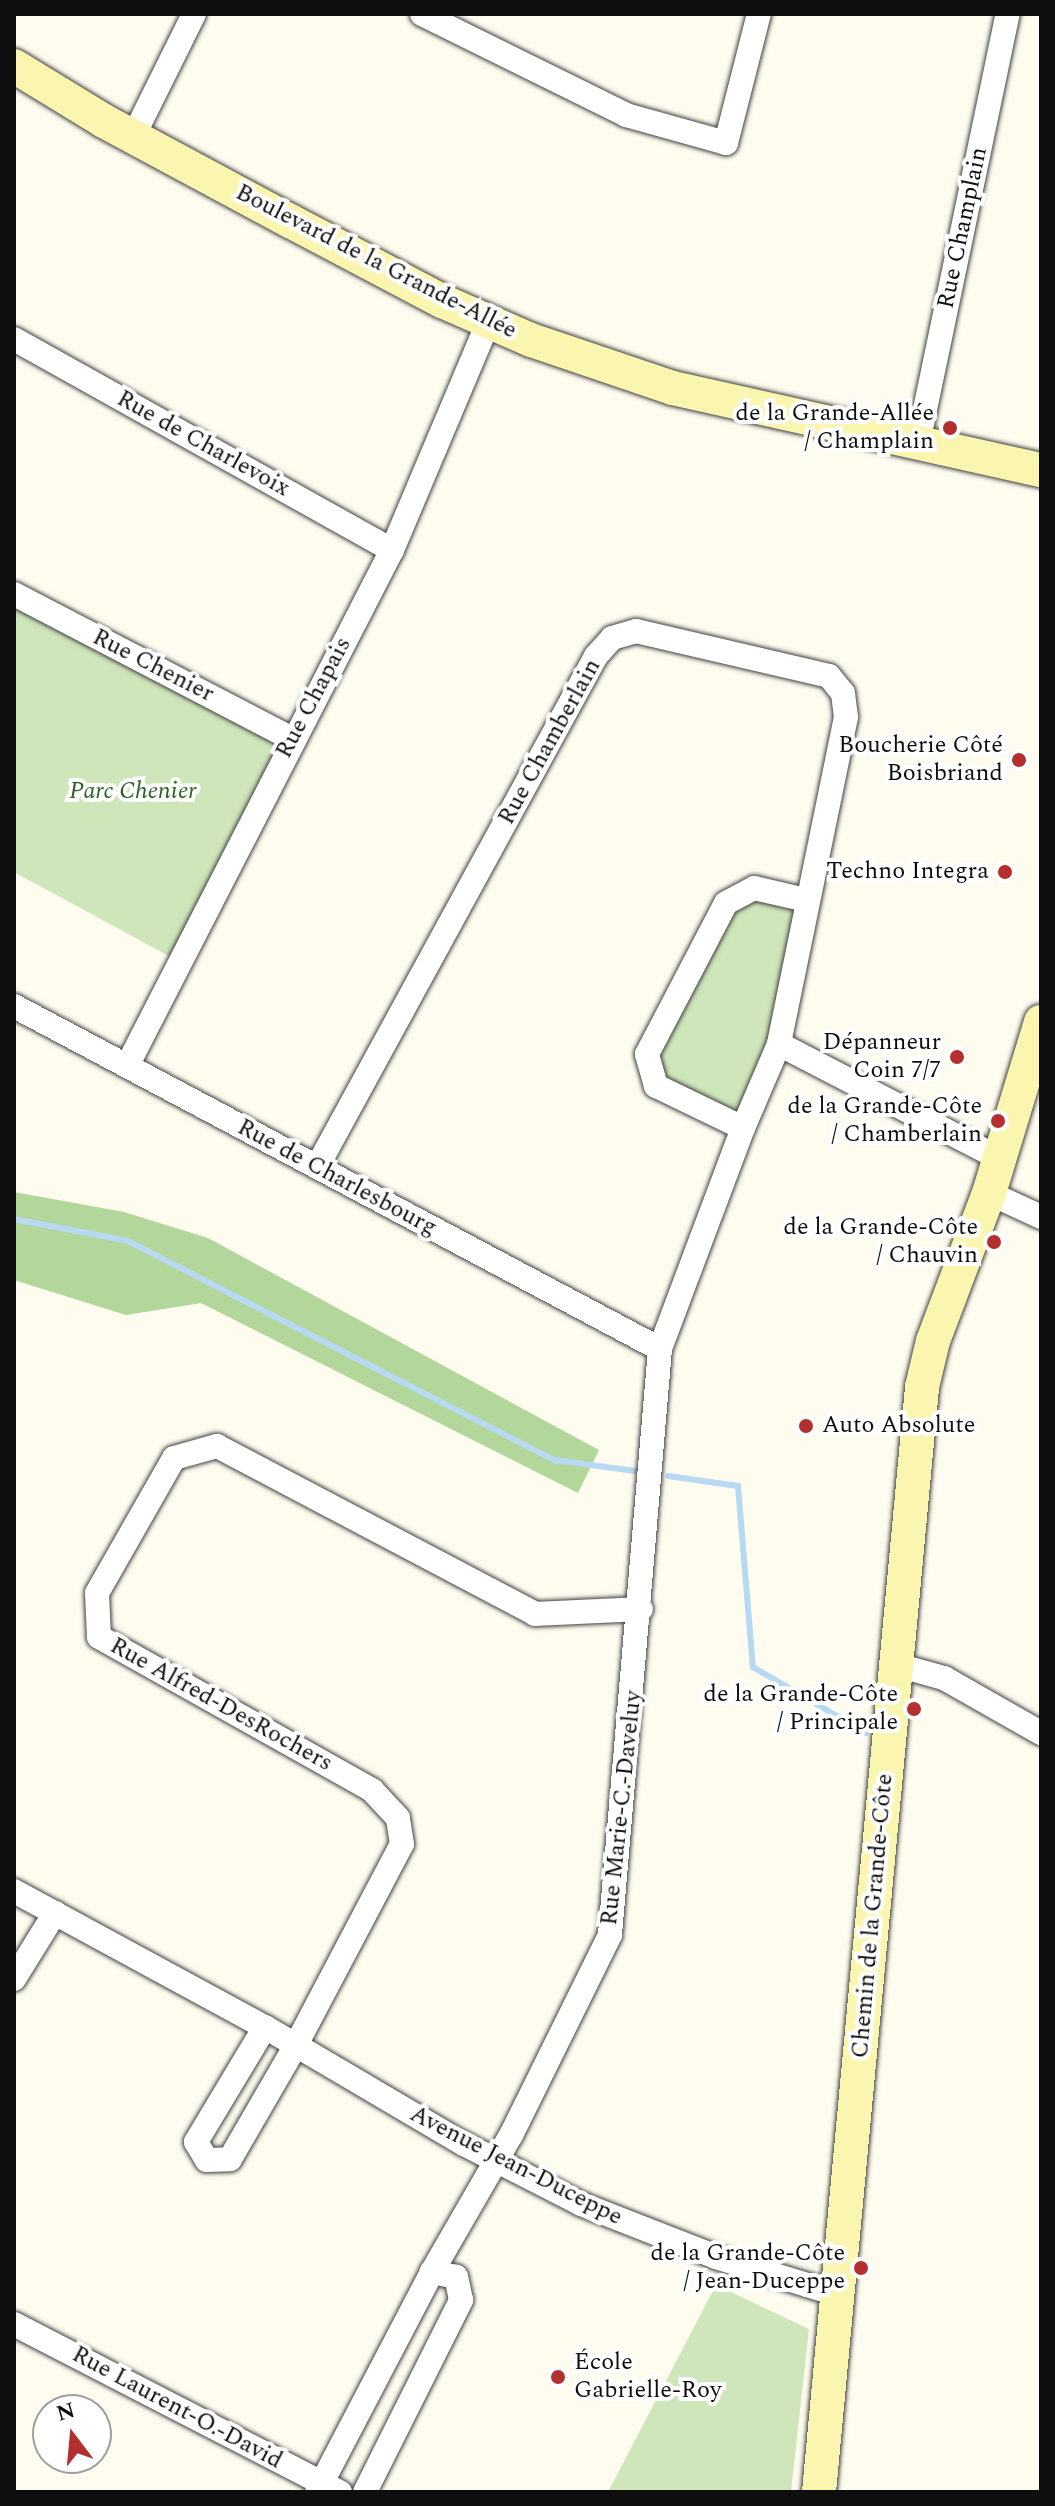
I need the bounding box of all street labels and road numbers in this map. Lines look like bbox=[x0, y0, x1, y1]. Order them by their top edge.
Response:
street label: Rue Champlain bbox=[932, 145, 994, 311]
street label: Boulevard de la Grande-Allée bbox=[231, 178, 521, 346]
street label: Rue de Charlevoix bbox=[112, 385, 294, 503]
street label: Rue Chenier bbox=[87, 623, 219, 709]
street label: Rue Chapais bbox=[270, 632, 358, 764]
street label: Rue Chamberlain bbox=[492, 654, 608, 830]
street label: Rue de Charlesbourg bbox=[232, 1113, 442, 1243]
street label: Rue Alfred-DesRochers bbox=[105, 1632, 337, 1778]
street label: Rue Marie-C.-Daveluy bbox=[595, 1689, 649, 1927]
street label: Chemin de la Grande-Côte bbox=[846, 1773, 900, 2059]
street label: Avenue Jean-Duceppe bbox=[405, 2100, 627, 2232]
street label: Rue Laurent-O.-David bbox=[67, 2340, 287, 2476]

